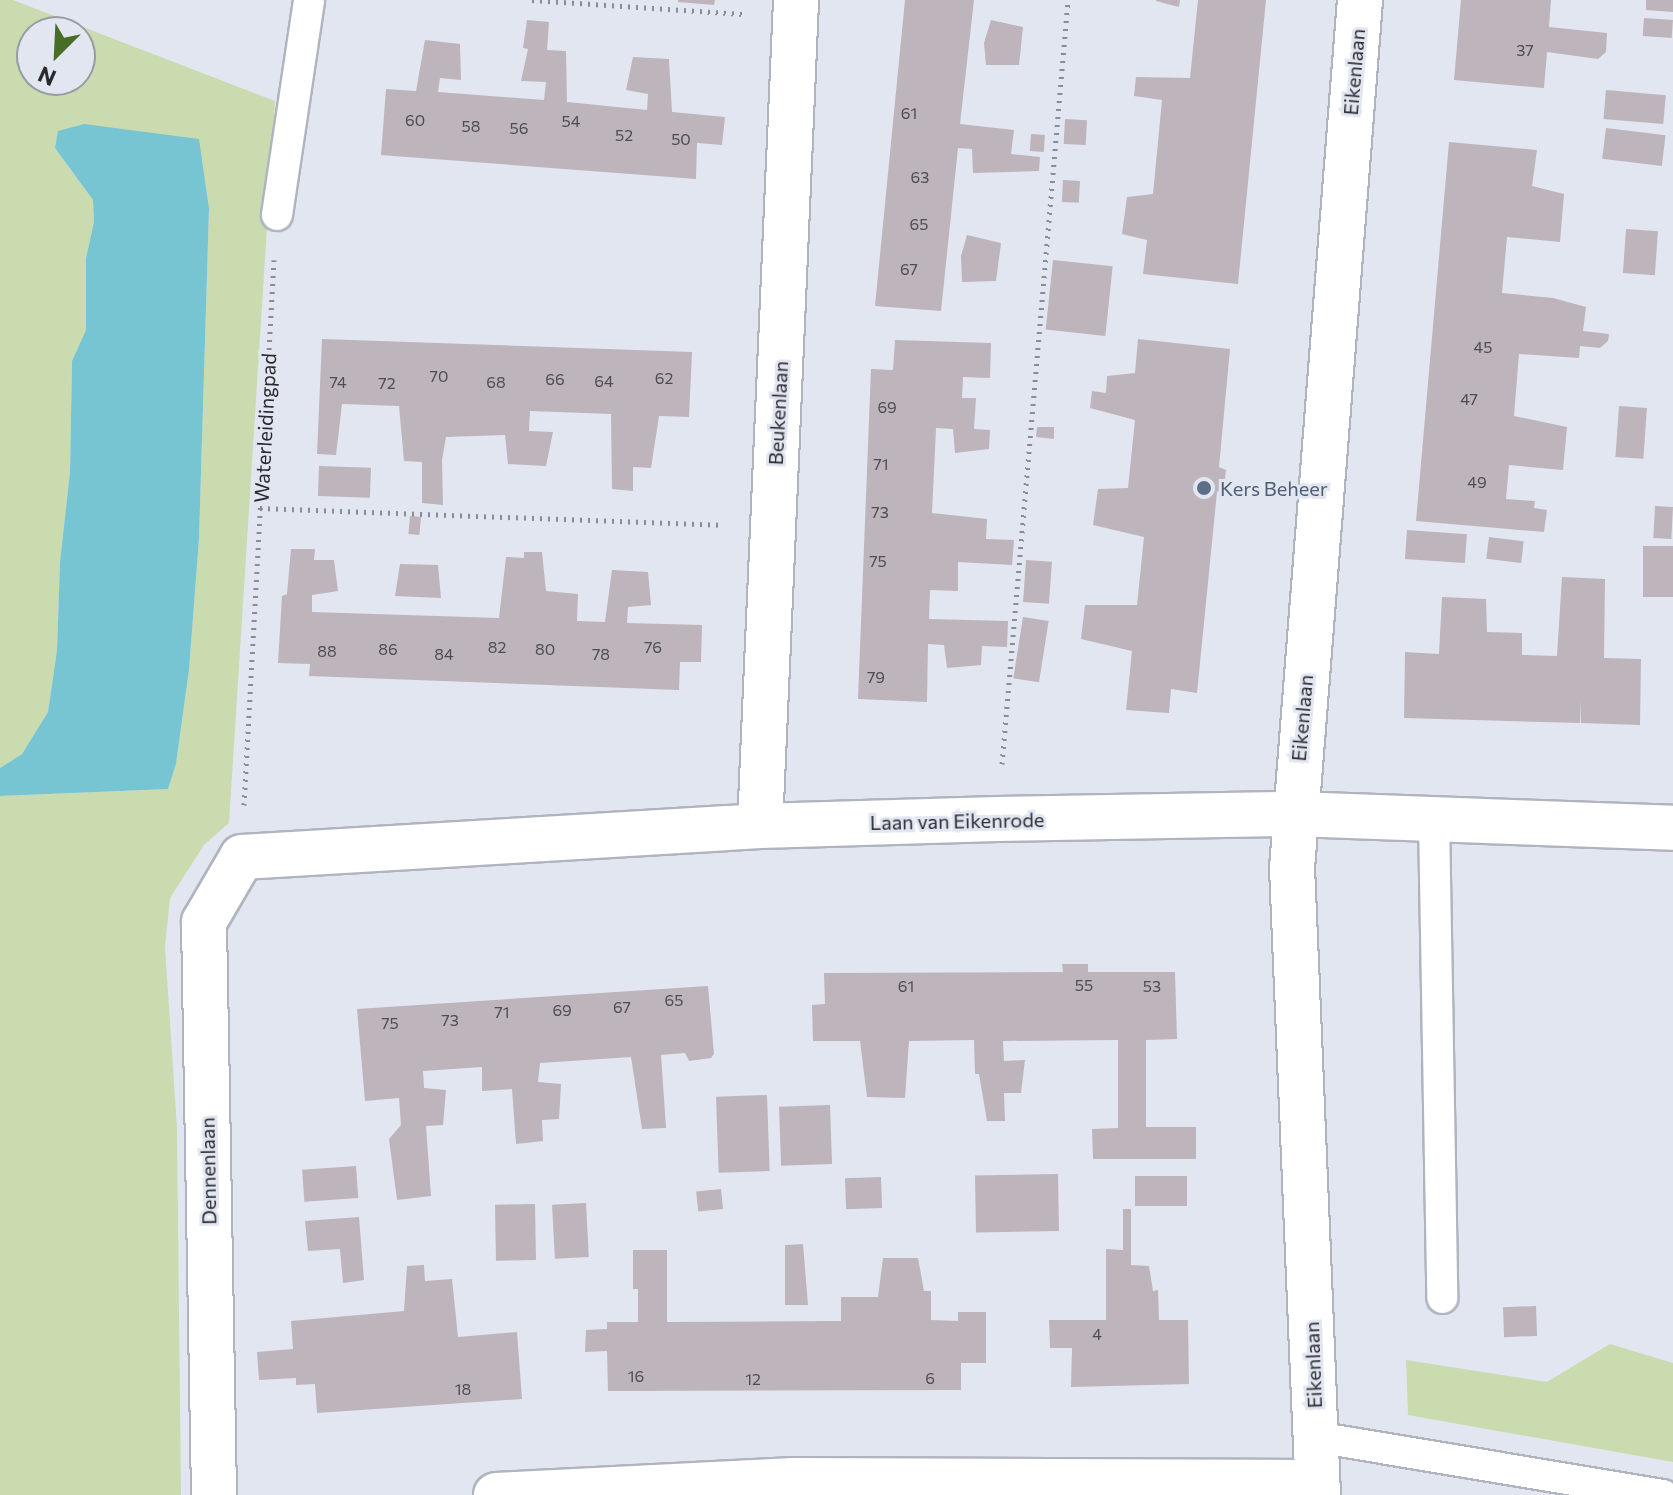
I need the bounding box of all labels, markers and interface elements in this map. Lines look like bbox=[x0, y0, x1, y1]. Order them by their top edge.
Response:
north arrow bbox=[16, 16, 96, 96]
street label: Eikenlaan bbox=[1338, 28, 1370, 116]
house number: 37 bbox=[1516, 40, 1534, 60]
text: N bbox=[34, 61, 60, 92]
house number: 61 bbox=[901, 103, 917, 123]
house number: 60 bbox=[405, 110, 425, 130]
house number: 54 bbox=[562, 111, 580, 131]
house number: 58 bbox=[462, 116, 480, 136]
house number: 56 bbox=[510, 118, 528, 138]
house number: 52 bbox=[615, 125, 633, 145]
house number: 50 bbox=[671, 129, 691, 149]
house number: 63 bbox=[911, 167, 929, 187]
house number: 65 bbox=[910, 214, 928, 234]
house number: 67 bbox=[900, 259, 918, 279]
house number: 45 bbox=[1474, 337, 1492, 357]
street label: Waterleidingpad bbox=[249, 352, 281, 504]
street label: Beukenlaan bbox=[763, 360, 793, 466]
house number: 70 bbox=[430, 366, 448, 386]
house number: 62 bbox=[655, 368, 673, 388]
house number: 66 bbox=[545, 369, 565, 389]
house number: 64 bbox=[594, 371, 614, 391]
house number: 74 bbox=[329, 372, 347, 392]
house number: 68 bbox=[486, 372, 506, 392]
house number: 72 bbox=[378, 373, 396, 393]
house number: 47 bbox=[1460, 389, 1478, 409]
house number: 69 bbox=[877, 397, 897, 417]
house number: 71 bbox=[873, 454, 889, 474]
house number: 49 bbox=[1467, 472, 1487, 492]
place label: Kers Beheer bbox=[1220, 476, 1328, 500]
marker: Kers Beheer bbox=[1195, 479, 1213, 497]
house number: 73 bbox=[871, 502, 889, 522]
house number: 75 bbox=[869, 551, 887, 571]
house number: 82 bbox=[488, 637, 506, 657]
house number: 76 bbox=[644, 637, 662, 657]
house number: 86 bbox=[378, 639, 398, 659]
house number: 80 bbox=[535, 639, 555, 659]
house number: 88 bbox=[317, 641, 337, 661]
house number: 84 bbox=[434, 644, 454, 664]
house number: 78 bbox=[592, 644, 610, 664]
house number: 79 bbox=[867, 667, 885, 687]
street label: Eikenlaan bbox=[1286, 674, 1318, 762]
street label: Laan van Eikenrode bbox=[870, 807, 1044, 835]
house number: 55 bbox=[1075, 975, 1093, 995]
house number: 61 bbox=[898, 976, 914, 996]
house number: 53 bbox=[1143, 976, 1161, 996]
house number: 65 bbox=[665, 990, 683, 1010]
house number: 67 bbox=[613, 997, 631, 1017]
house number: 69 bbox=[552, 1000, 572, 1020]
house number: 71 bbox=[494, 1002, 510, 1022]
house number: 73 bbox=[441, 1010, 459, 1030]
house number: 75 bbox=[381, 1013, 399, 1033]
street label: Dennenlaan bbox=[195, 1117, 221, 1225]
street label: Eikenlaan bbox=[1299, 1321, 1327, 1409]
house number: 4 bbox=[1092, 1324, 1102, 1344]
house number: 16 bbox=[628, 1366, 644, 1386]
house number: 6 bbox=[925, 1368, 935, 1388]
house number: 12 bbox=[745, 1369, 761, 1389]
house number: 18 bbox=[455, 1379, 471, 1399]

